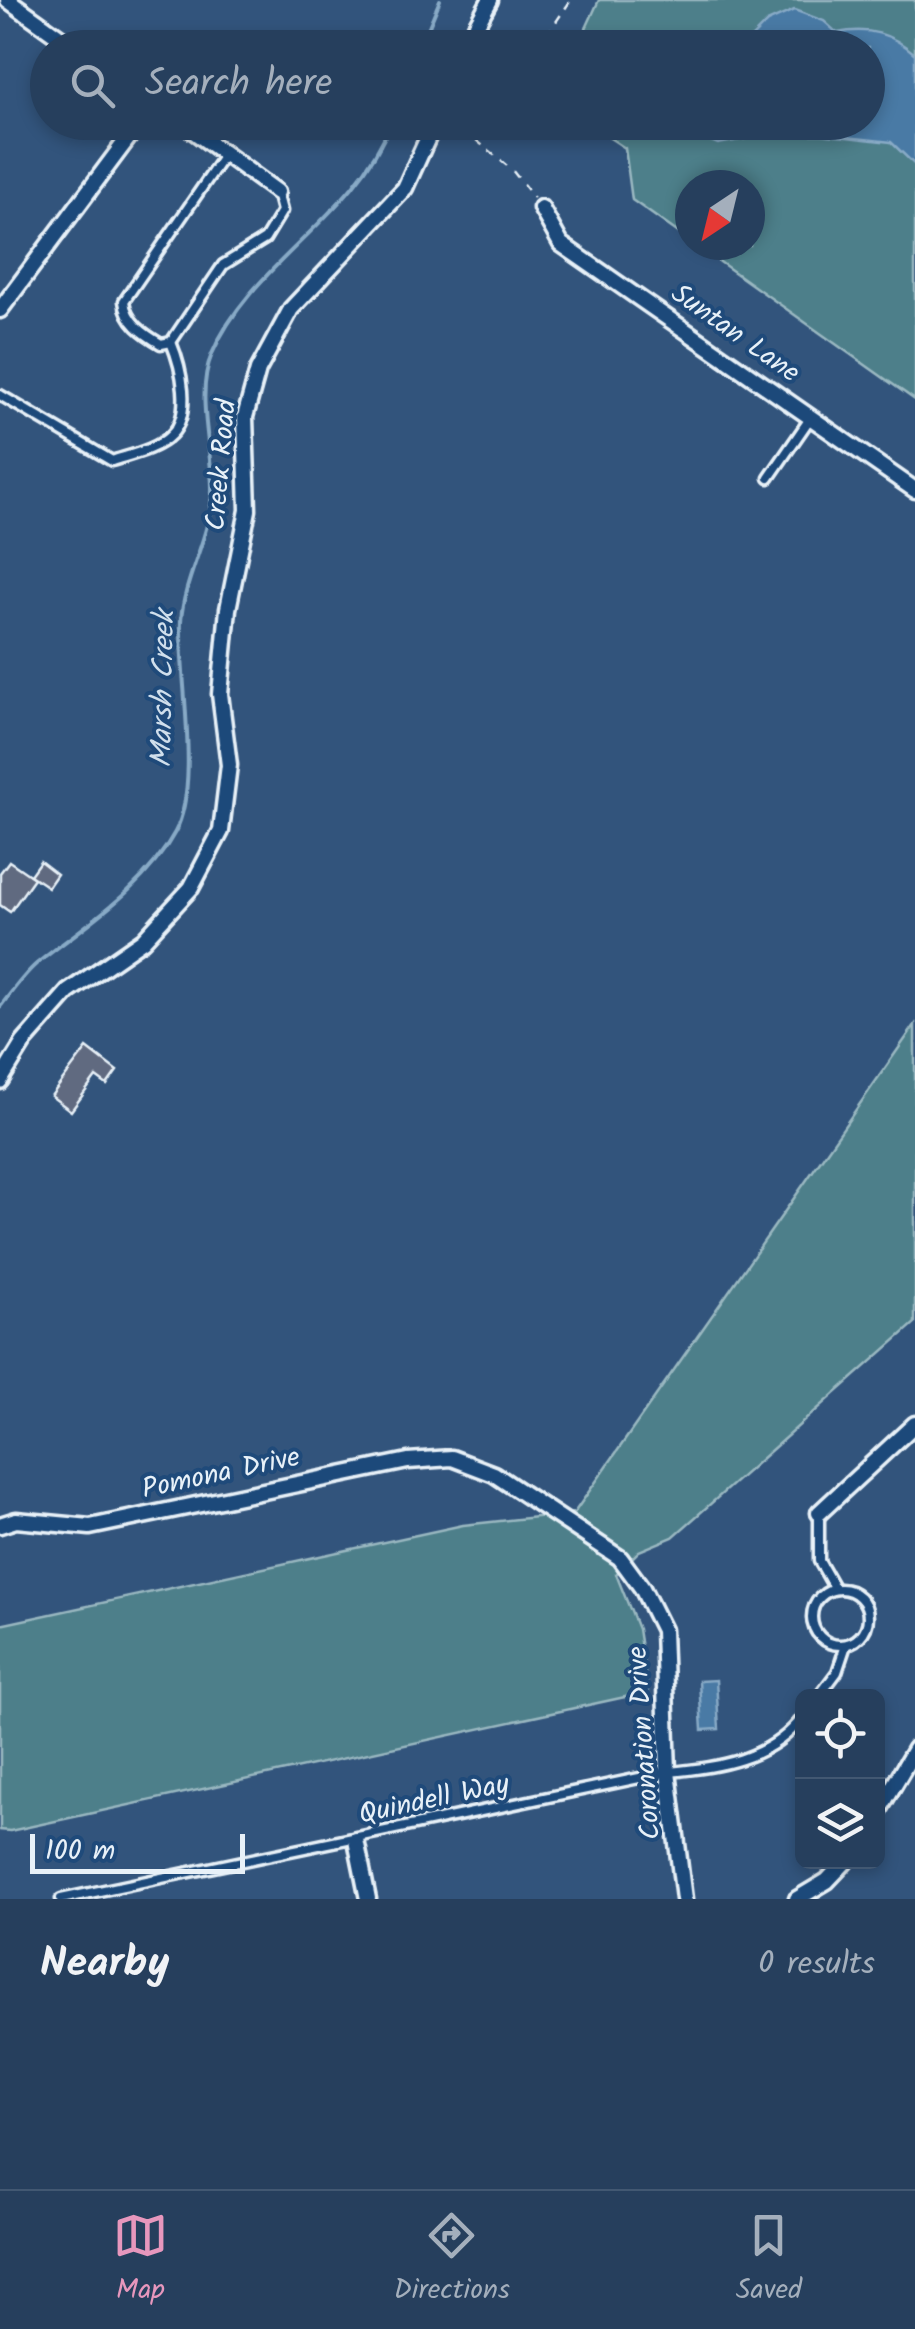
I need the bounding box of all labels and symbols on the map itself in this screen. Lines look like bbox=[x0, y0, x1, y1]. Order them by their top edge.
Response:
north arrow bbox=[675, 170, 765, 260]
street label: Suntan Lane bbox=[661, 273, 809, 395]
street label: Creek Road bbox=[194, 396, 250, 533]
water label: Marsh Creek bbox=[139, 606, 189, 768]
street label: Pomona Drive bbox=[138, 1435, 305, 1513]
street label: Coronation Drive bbox=[616, 1644, 674, 1841]
street label: Quindell Way bbox=[355, 1762, 514, 1838]
scale bar bbox=[30, 1829, 245, 1874]

